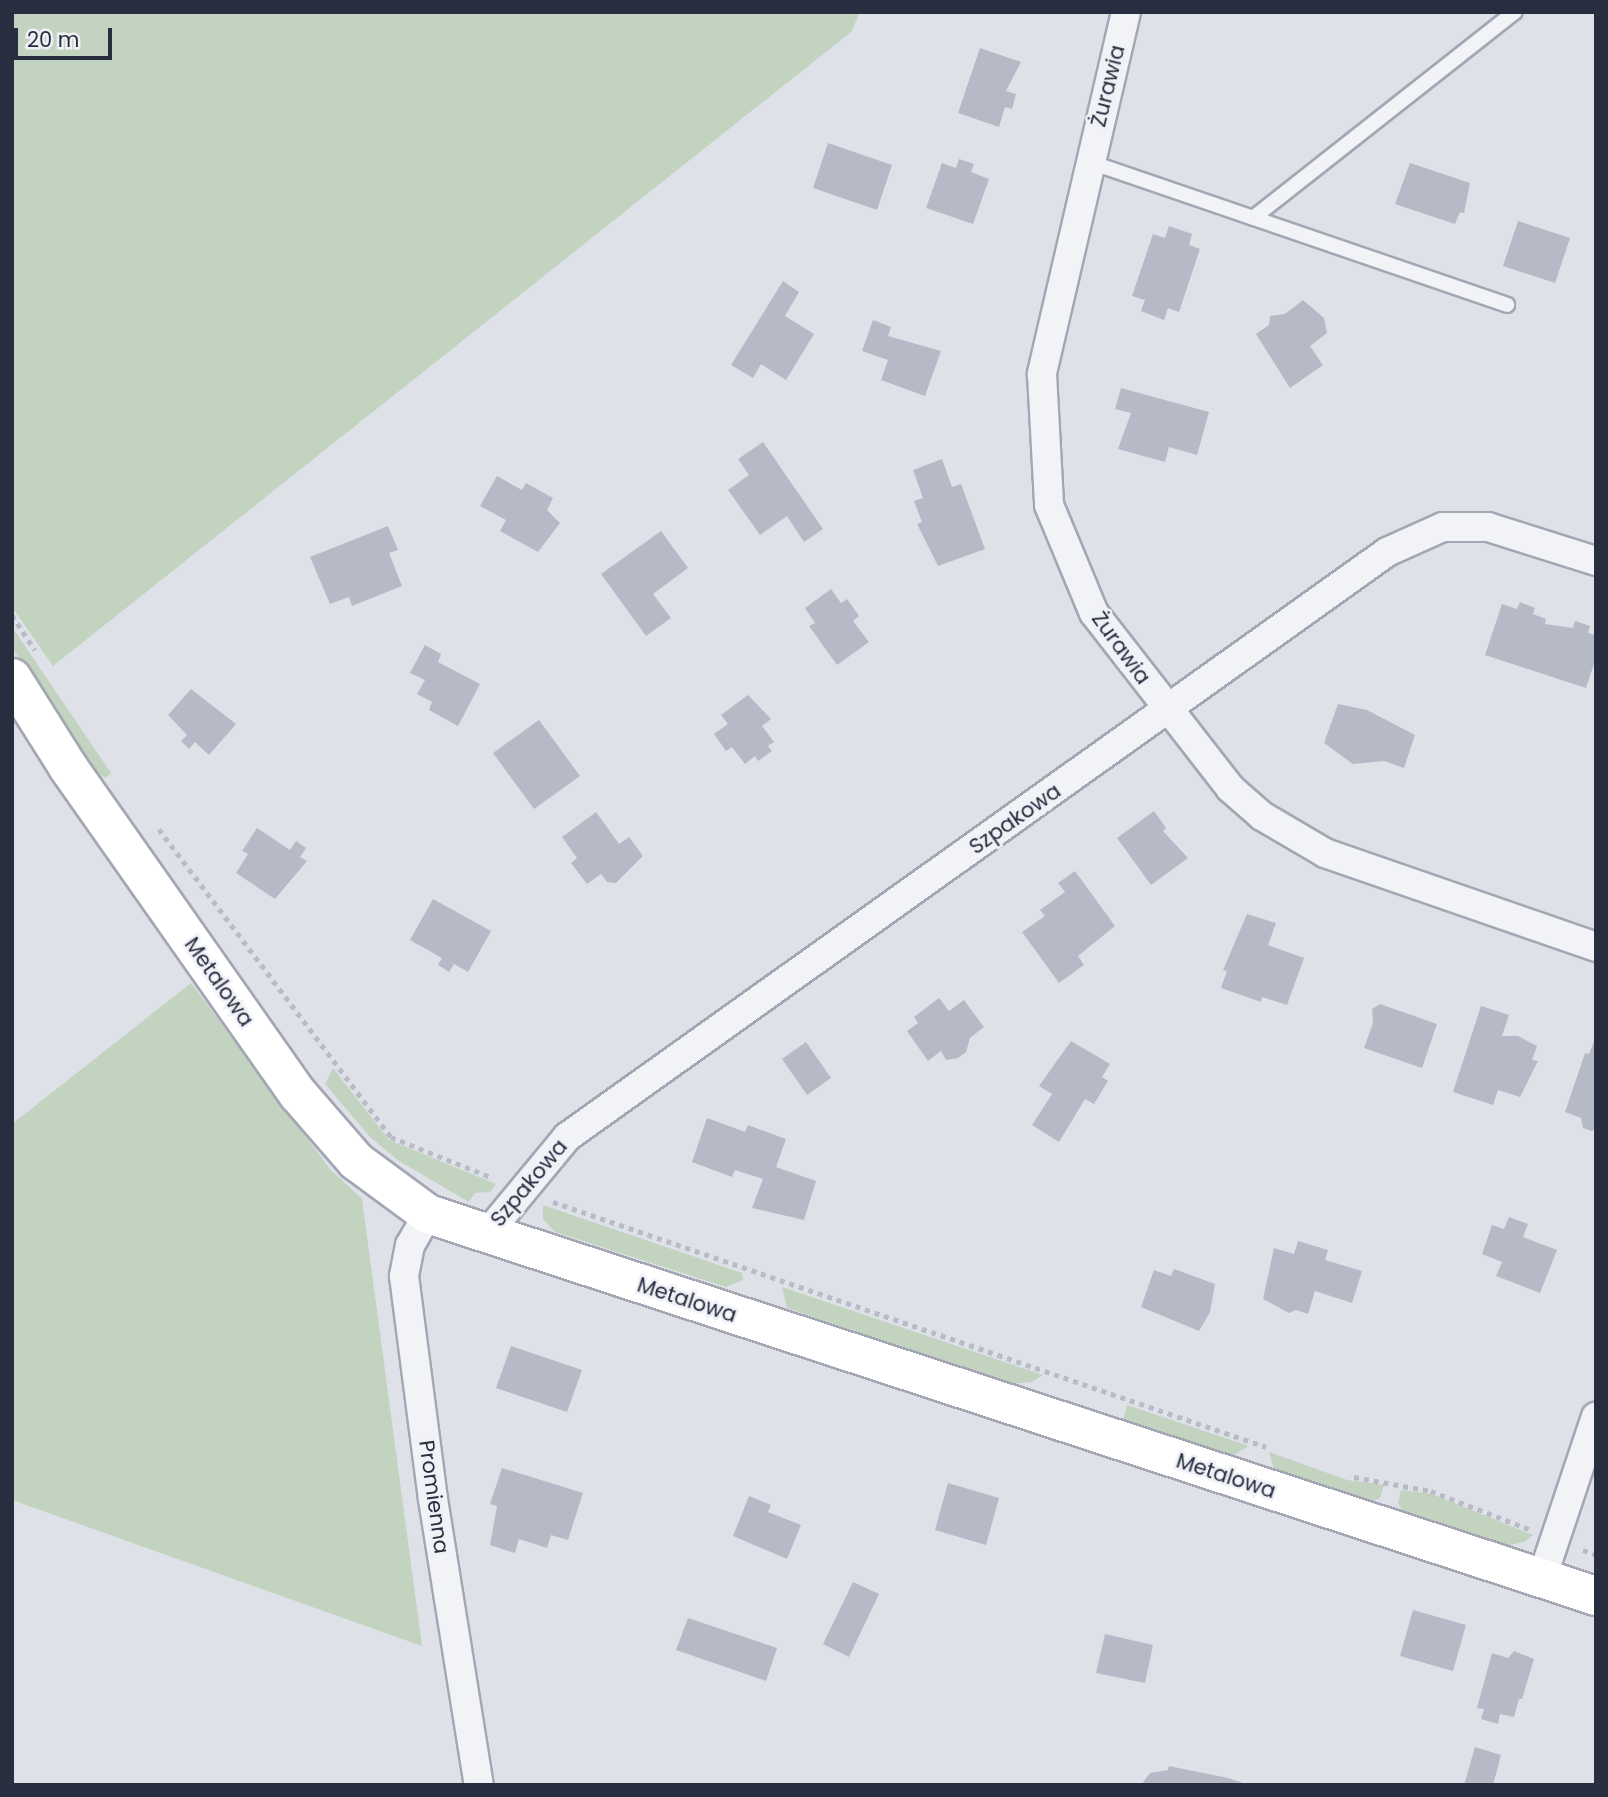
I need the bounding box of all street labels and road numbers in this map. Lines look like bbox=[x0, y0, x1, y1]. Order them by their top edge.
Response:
street label: Żurawia bbox=[1086, 42, 1130, 130]
street label: Żurawia bbox=[1086, 607, 1156, 689]
street label: Szpakowa bbox=[964, 778, 1066, 860]
street label: Metalowa bbox=[179, 933, 259, 1031]
street label: Szpakowa bbox=[485, 1134, 573, 1232]
street label: Metalowa bbox=[634, 1272, 740, 1328]
street label: Promienna bbox=[414, 1439, 454, 1555]
street label: Metalowa bbox=[1173, 1448, 1279, 1504]

